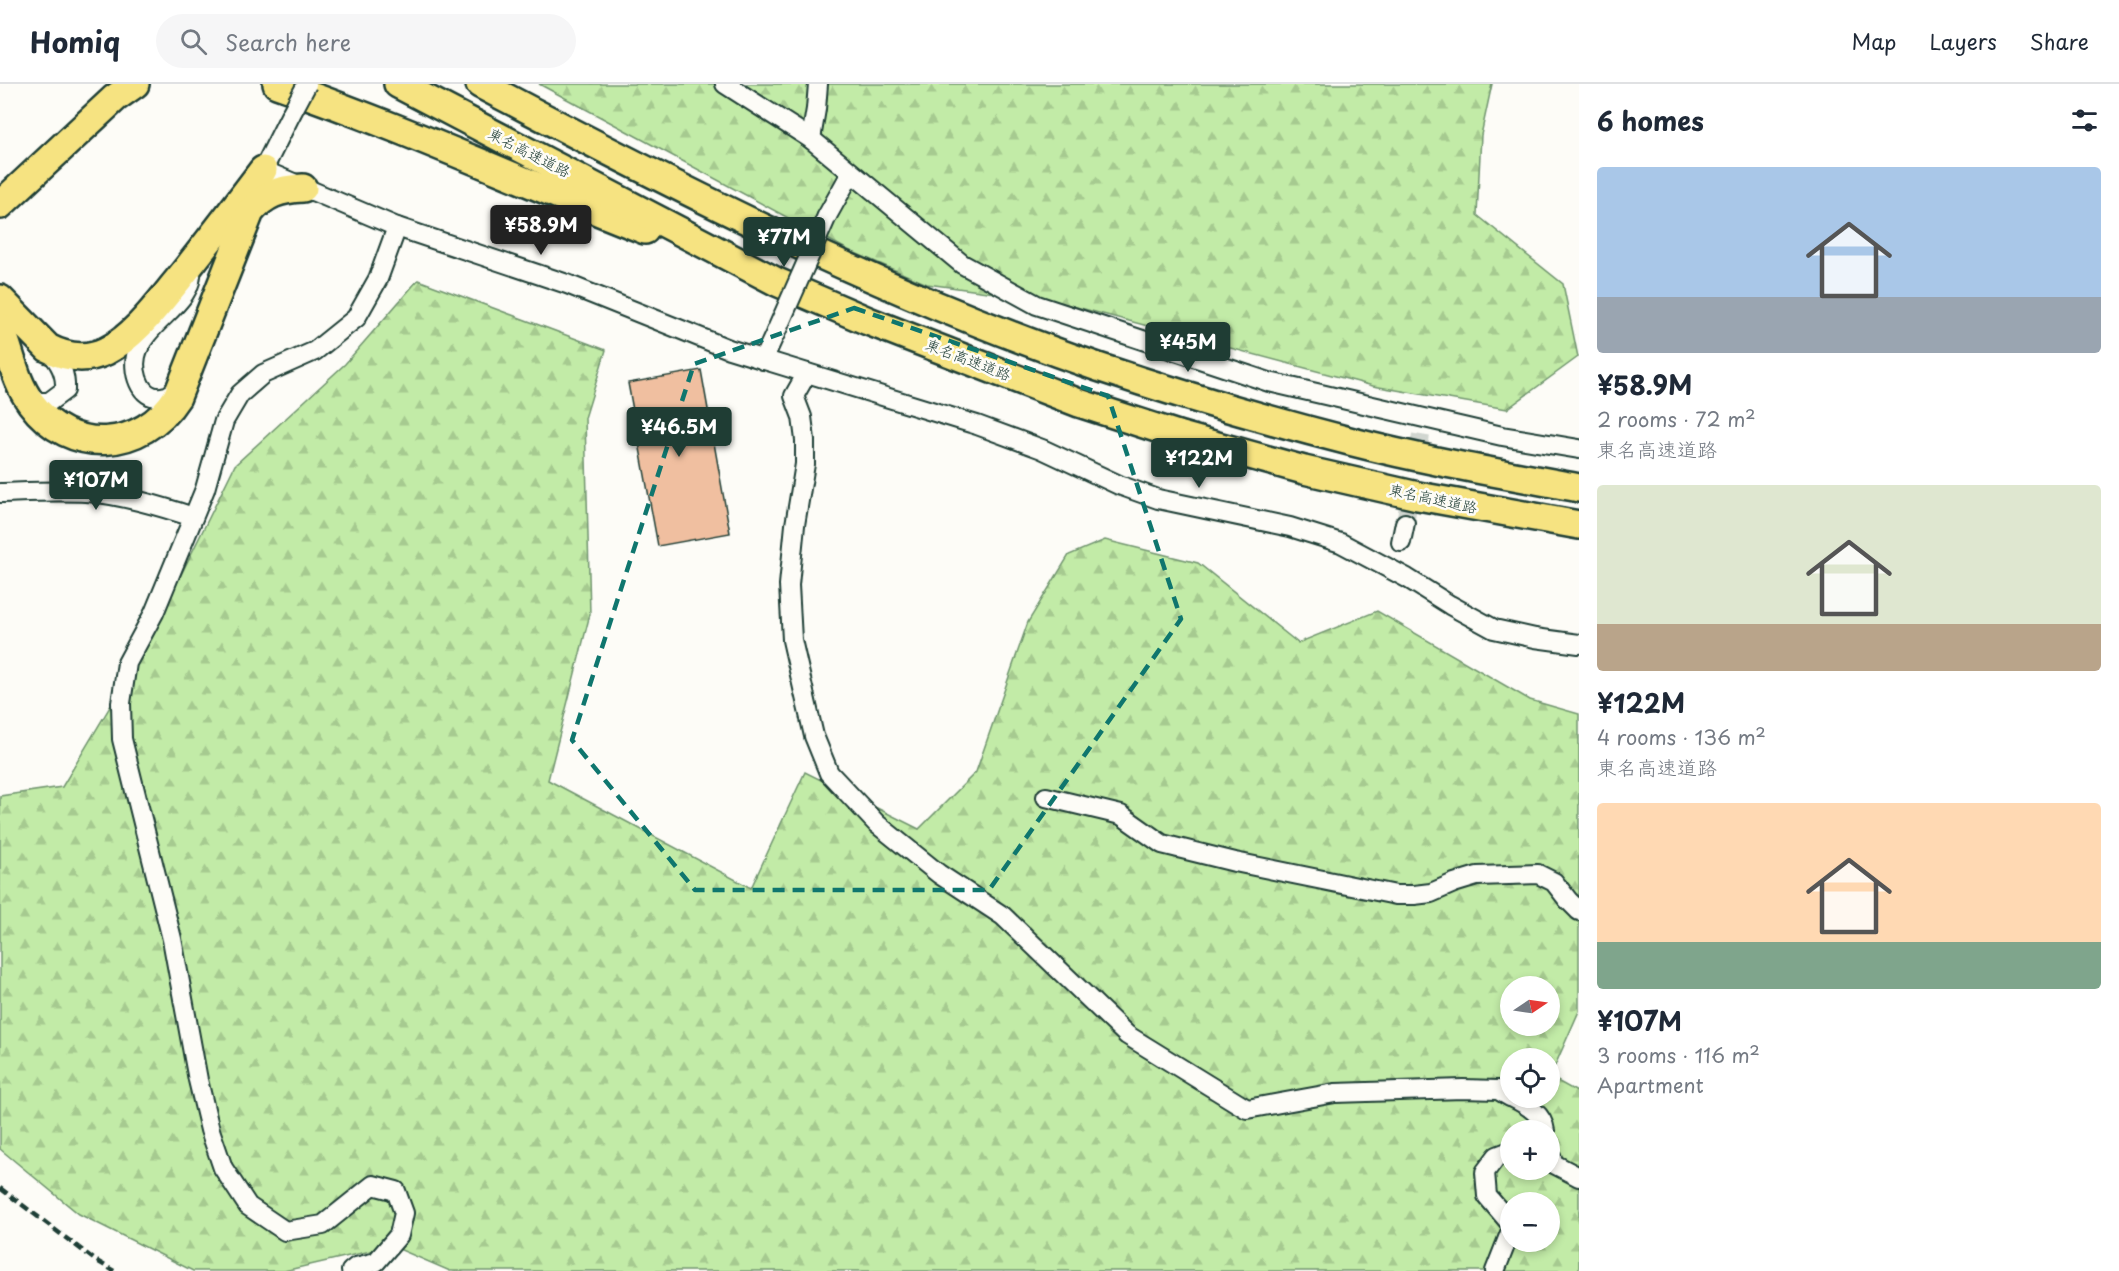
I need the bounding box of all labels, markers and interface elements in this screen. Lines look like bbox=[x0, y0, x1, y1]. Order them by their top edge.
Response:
search box bbox=[156, 14, 576, 68]
text: Homiq bbox=[30, 20, 120, 63]
icon: search bbox=[177, 25, 210, 58]
text: Search here bbox=[225, 25, 351, 58]
text: Map bbox=[1852, 25, 1896, 57]
text: Layers bbox=[1929, 25, 1997, 57]
text: Share bbox=[2030, 25, 2089, 57]
text: 6 homes bbox=[1597, 101, 1704, 140]
icon: filters bbox=[2068, 104, 2101, 137]
street label: 東名高速道路 bbox=[484, 121, 575, 182]
pin: ¥58.9M bbox=[492, 205, 590, 256]
icon: home bbox=[1795, 206, 1903, 314]
text: ¥58.9M bbox=[504, 209, 578, 239]
pin: ¥77M bbox=[748, 217, 820, 268]
text: ¥77M bbox=[757, 221, 811, 251]
pin: ¥45M bbox=[1152, 322, 1224, 373]
text: ¥45M bbox=[1159, 326, 1217, 356]
street label: 東名高速道路 bbox=[922, 332, 1015, 385]
text: ¥58.9M bbox=[1597, 365, 1692, 404]
text: 2 rooms · 72 m² bbox=[1597, 404, 1756, 434]
pin: ¥46.5M bbox=[630, 407, 728, 458]
text: ¥46.5M bbox=[641, 411, 717, 441]
text: 東名高速道路 bbox=[1597, 434, 1717, 464]
pin: ¥122M bbox=[1157, 438, 1241, 489]
text: ¥122M bbox=[1165, 442, 1233, 472]
pin: ¥107M bbox=[54, 460, 138, 511]
text: ¥107M bbox=[63, 464, 129, 494]
street label: 東名高速道路 bbox=[1387, 477, 1480, 518]
icon: home bbox=[1795, 524, 1903, 632]
text: ¥122M bbox=[1597, 683, 1685, 722]
text: 4 rooms · 136 m² bbox=[1597, 722, 1766, 752]
text: 東名高速道路 bbox=[1597, 752, 1717, 782]
icon: home bbox=[1795, 842, 1903, 950]
north arrow bbox=[1500, 976, 1560, 1036]
map controls bbox=[1500, 976, 1560, 1252]
text: ¥107M bbox=[1597, 1001, 1682, 1040]
text: 3 rooms · 116 m² bbox=[1597, 1040, 1760, 1070]
button: locate bbox=[1500, 1048, 1560, 1108]
text: Apartment bbox=[1597, 1070, 1704, 1100]
button: + bbox=[1500, 1120, 1560, 1180]
button: − bbox=[1500, 1192, 1560, 1252]

